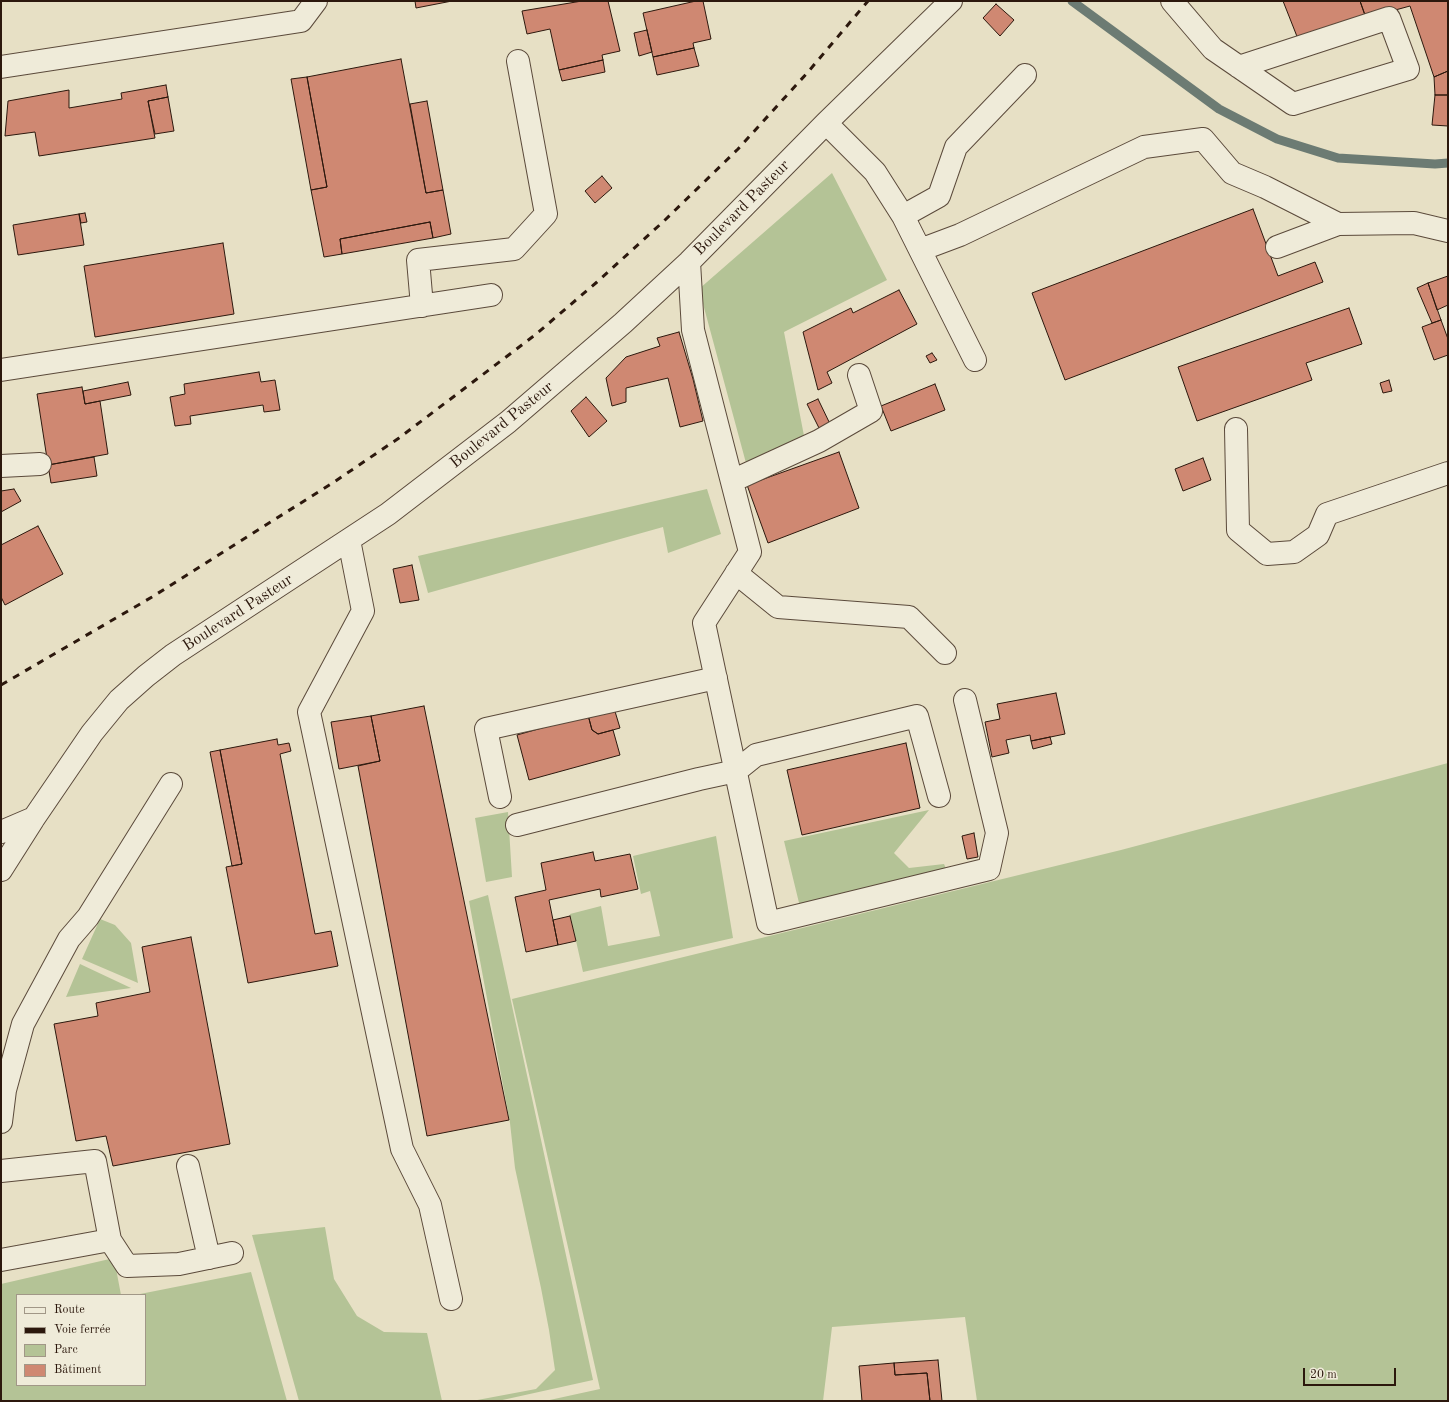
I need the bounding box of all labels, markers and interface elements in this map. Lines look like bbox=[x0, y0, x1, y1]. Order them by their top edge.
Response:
street label: Boulevard Pasteur bbox=[690, 156, 794, 260]
street label: Boulevard Pasteur bbox=[446, 377, 558, 473]
street label: Boulevard Pasteur bbox=[179, 570, 297, 656]
legend bbox=[16, 1294, 146, 1386]
text: Route bbox=[54, 1304, 85, 1316]
text: Voie ferrée bbox=[54, 1324, 111, 1336]
text: Parc bbox=[54, 1344, 78, 1356]
scale bar bbox=[1305, 1360, 1398, 1386]
text: Bâtiment bbox=[54, 1364, 101, 1376]
text: 20 m bbox=[1310, 1369, 1337, 1381]

